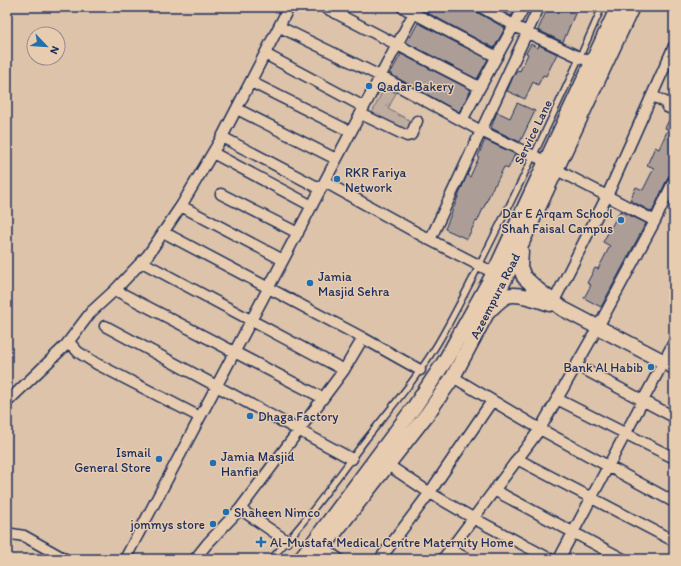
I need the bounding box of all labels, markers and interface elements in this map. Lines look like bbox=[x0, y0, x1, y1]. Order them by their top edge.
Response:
north arrow bbox=[26, 26, 66, 66]
text: N bbox=[47, 44, 62, 56]
place label: Qadar Bakery bbox=[377, 79, 454, 94]
marker: Qadar Bakery bbox=[364, 81, 374, 91]
street label: Service Lane bbox=[511, 97, 555, 167]
place label: RKR Fariya Network bbox=[345, 165, 407, 195]
marker: RKR Fariya Network bbox=[332, 174, 342, 184]
place label: Dar E Arqam School Shah Faisal Campus bbox=[502, 206, 613, 236]
marker: Dar E Arqam School Shah Faisal Campus bbox=[616, 215, 626, 225]
street label: Azeempura Road bbox=[467, 251, 523, 341]
place label: Jamia Masjid Sehra bbox=[318, 269, 390, 299]
marker: Jamia Masjid Sehra bbox=[305, 278, 315, 288]
place label: Bank Al Habib bbox=[563, 360, 643, 375]
marker: Bank Al Habib bbox=[646, 362, 656, 372]
place label: Dhaga Factory bbox=[258, 409, 338, 424]
marker: Dhaga Factory bbox=[245, 411, 255, 421]
place label: Ismail General Store bbox=[74, 445, 151, 475]
place label: Jamia Masjid Hanfia bbox=[221, 449, 295, 479]
marker: Ismail General Store bbox=[154, 454, 164, 464]
marker: Jamia Masjid Hanfia bbox=[208, 458, 218, 468]
place label: Shaheen Nimco bbox=[234, 505, 320, 520]
marker: Shaheen Nimco bbox=[221, 507, 231, 517]
place label: jommys store bbox=[129, 517, 205, 532]
marker: jommys store bbox=[208, 519, 218, 529]
place label: Al-Mustafa Medical Centre Maternity Home bbox=[270, 535, 514, 550]
marker: Al-Mustafa Medical Centre Maternity Home bbox=[255, 536, 267, 548]

